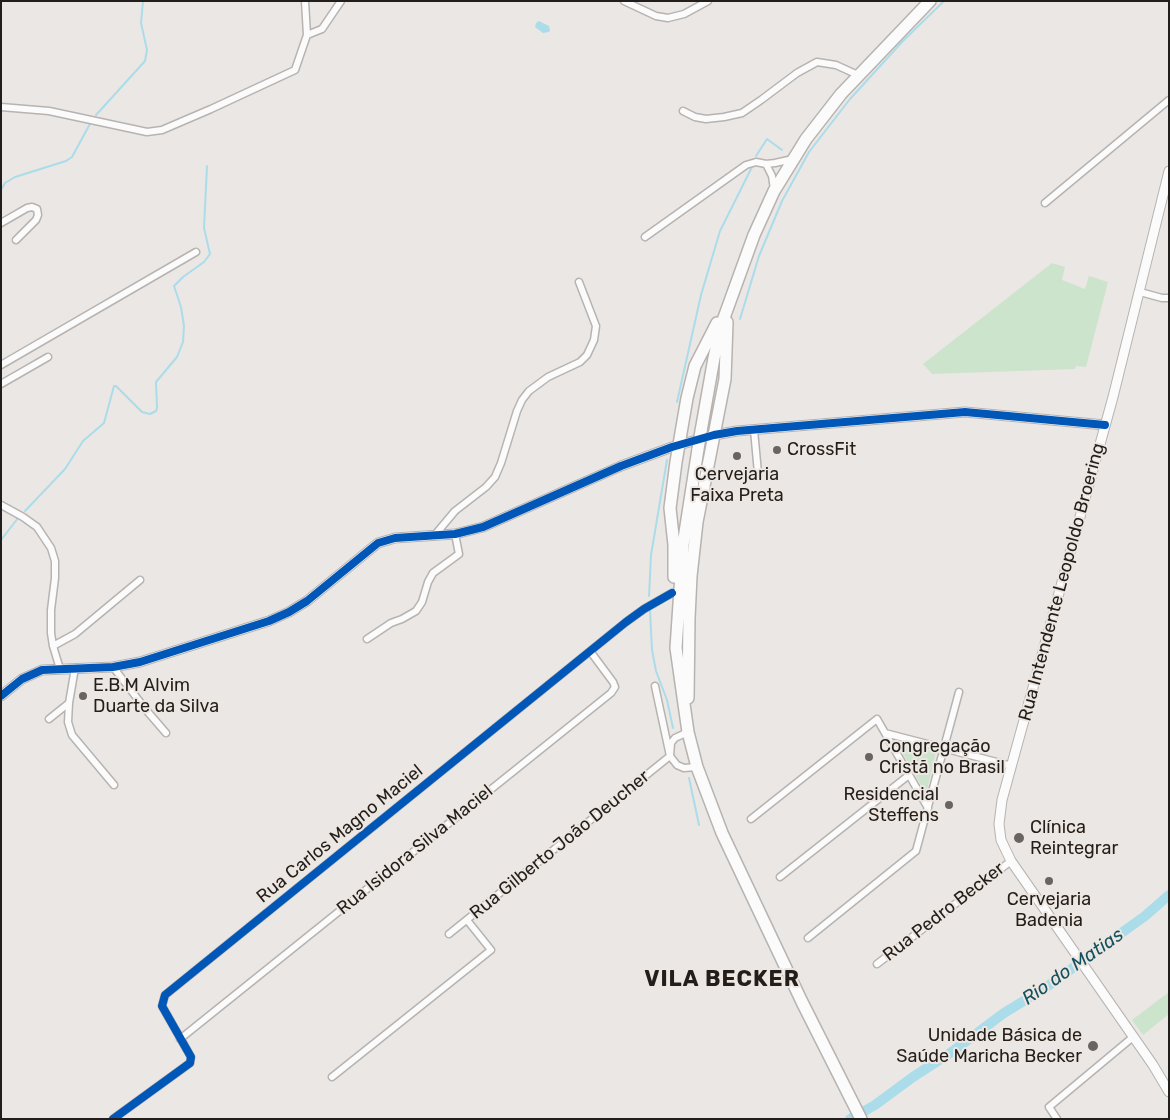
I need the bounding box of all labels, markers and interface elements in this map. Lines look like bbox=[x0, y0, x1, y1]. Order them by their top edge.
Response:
place label: CrossFit bbox=[787, 439, 856, 461]
street label: Rua Intendente Leopoldo Broering bbox=[1014, 441, 1110, 723]
marker: CrossFit bbox=[771, 444, 783, 456]
marker: Cervejaria Faixa Preta bbox=[731, 450, 743, 462]
place label: Cervejaria Faixa Preta bbox=[690, 464, 784, 506]
place label: E.B.M Alvim Duarte da Silva bbox=[93, 675, 219, 718]
marker: E.B.M Alvim Duarte da Silva bbox=[77, 690, 89, 702]
place label: Congregação Cristã no Brasil bbox=[879, 736, 1005, 779]
marker: Congregação Cristã no Brasil bbox=[863, 751, 875, 763]
street label: Rua Carlos Magno Maciel bbox=[253, 760, 427, 908]
street label: Rua Gilberto João Deucher bbox=[466, 766, 654, 924]
street label: Rua Isidora Silva Maciel bbox=[333, 780, 497, 920]
place label: Residencial Steffens bbox=[843, 784, 939, 826]
marker: Residencial Steffens bbox=[943, 799, 955, 811]
place label: Clínica Reintegrar bbox=[1030, 817, 1118, 860]
marker: Clínica Reintegrar bbox=[1012, 831, 1026, 845]
street label: Rua Pedro Becker bbox=[879, 858, 1009, 966]
marker: Cervejaria Badenia bbox=[1043, 875, 1055, 887]
place label: Cervejaria Badenia bbox=[1007, 889, 1091, 932]
water label: Rio do Matias bbox=[1018, 924, 1128, 1010]
district label: VILA BECKER bbox=[643, 967, 801, 993]
place label: Unidade Básica de Saúde Maricha Becker bbox=[896, 1025, 1082, 1068]
marker: Unidade Básica de Saúde Maricha Becker bbox=[1086, 1039, 1100, 1053]

